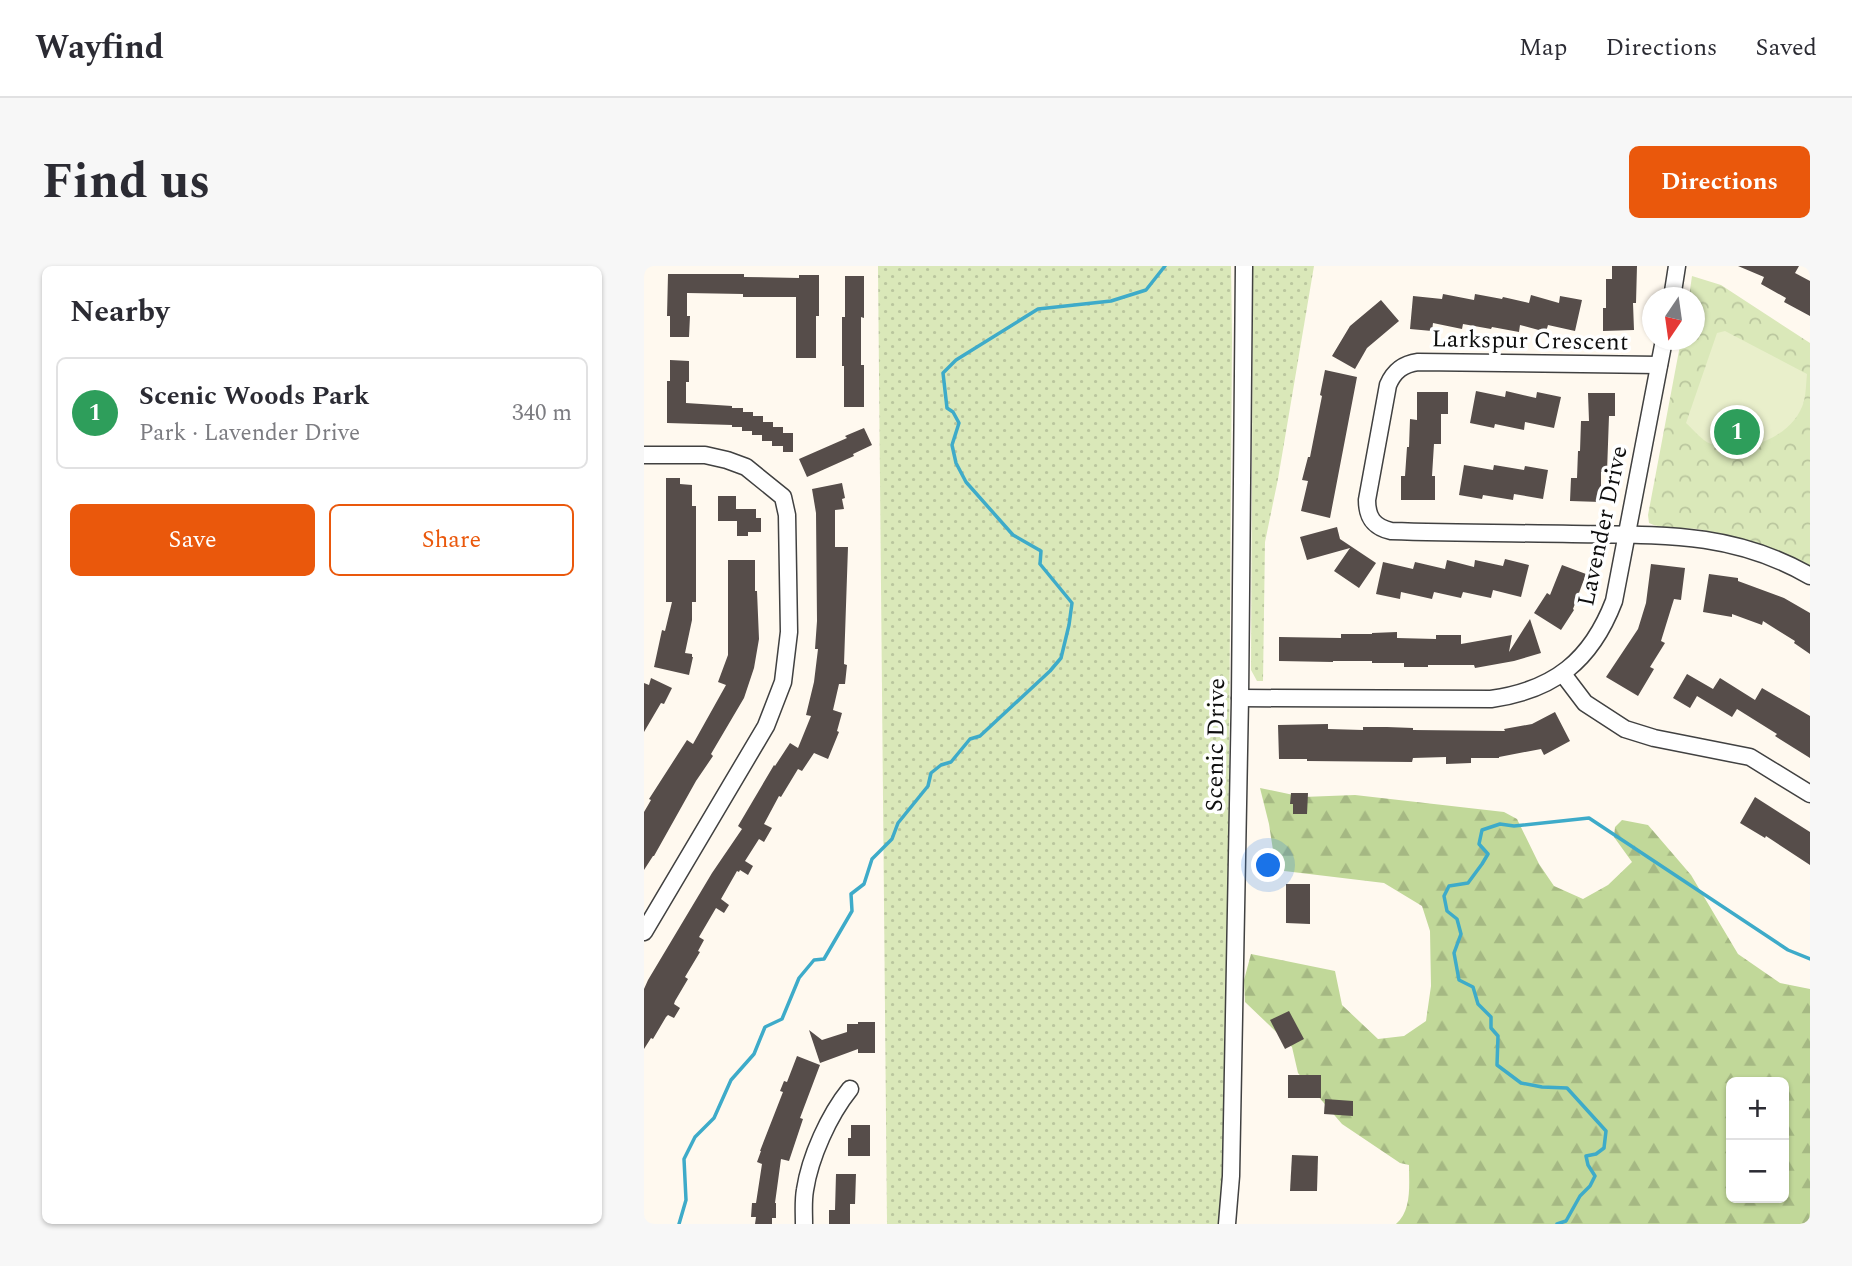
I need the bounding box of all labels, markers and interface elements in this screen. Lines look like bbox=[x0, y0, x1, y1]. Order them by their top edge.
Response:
text: Wayfind bbox=[35, 23, 164, 73]
text: Map bbox=[1519, 30, 1567, 66]
text: Directions bbox=[1605, 30, 1717, 66]
text: Saved bbox=[1755, 30, 1817, 66]
text: Find us bbox=[42, 145, 210, 220]
button: Directions bbox=[1629, 146, 1810, 218]
north arrow bbox=[1642, 287, 1705, 350]
text: Nearby bbox=[70, 289, 169, 335]
street label: Larkspur Crescent bbox=[1431, 321, 1629, 361]
text: Scenic Woods Park bbox=[139, 376, 369, 416]
text: 1 bbox=[89, 396, 101, 431]
text: 340 m bbox=[512, 396, 572, 431]
pin: 1 bbox=[1714, 406, 1760, 458]
text: Park · Lavender Drive bbox=[139, 416, 360, 451]
street label: Lavender Drive bbox=[1568, 442, 1638, 610]
button: Save bbox=[70, 504, 315, 576]
button: Share bbox=[329, 504, 574, 576]
street label: Scenic Drive bbox=[1197, 678, 1235, 812]
your location bbox=[1251, 848, 1285, 882]
map controls bbox=[1726, 1077, 1789, 1203]
button: + bbox=[1726, 1077, 1789, 1140]
button: − bbox=[1726, 1140, 1789, 1203]

